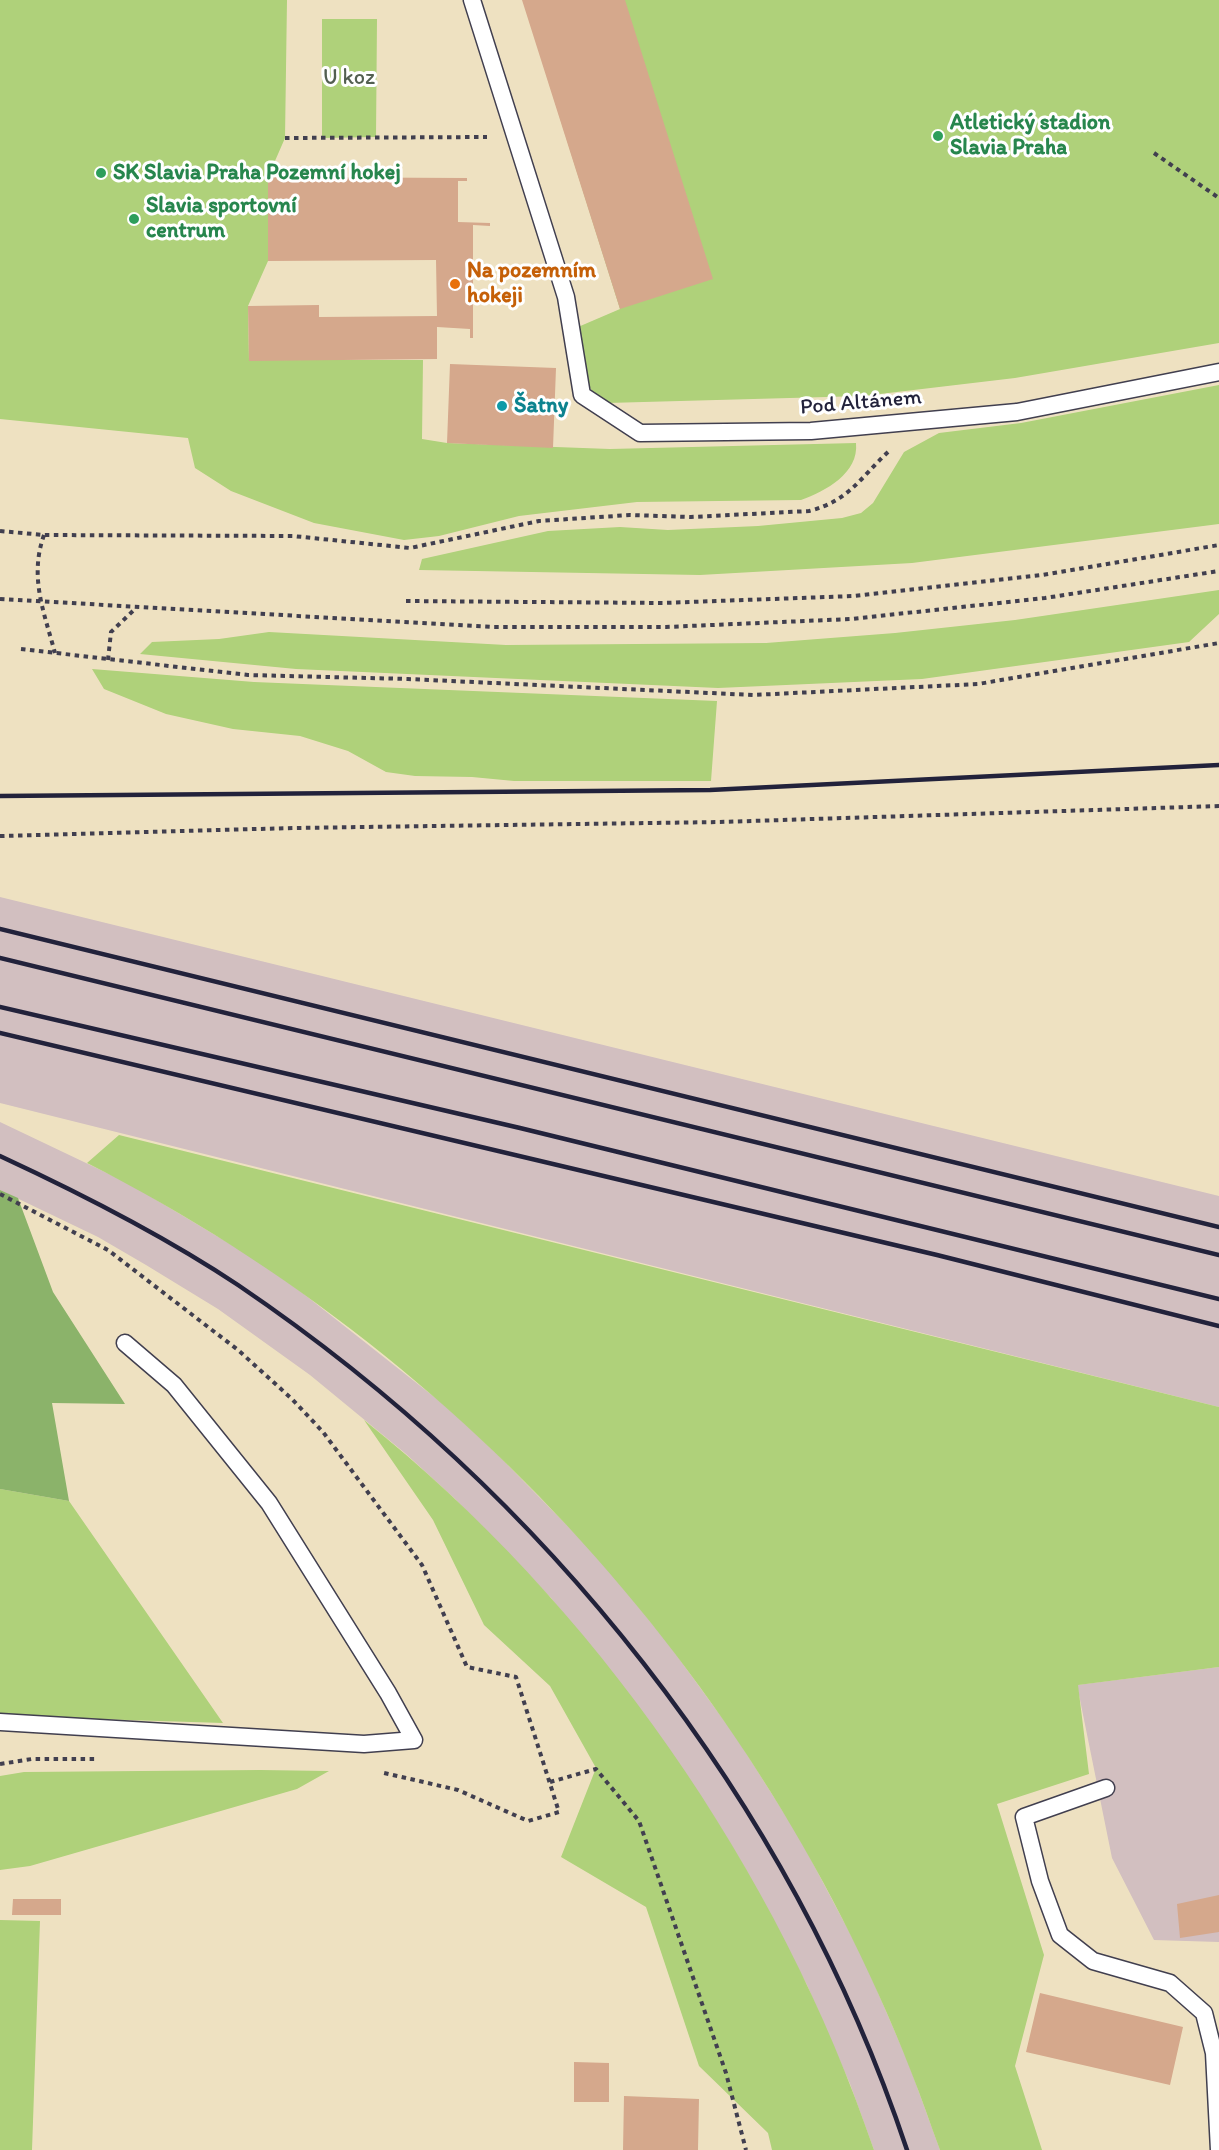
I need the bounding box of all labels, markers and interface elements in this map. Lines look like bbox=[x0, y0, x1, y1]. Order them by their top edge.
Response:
park label: U koz bbox=[323, 65, 375, 91]
place label: Atletický stadion Slavia Praha bbox=[950, 110, 1110, 162]
marker: Atletický stadion Slavia Praha bbox=[931, 129, 945, 143]
place label: SK Slavia Praha Pozemní hokej bbox=[113, 160, 401, 186]
marker: SK Slavia Praha Pozemní hokej bbox=[94, 166, 108, 180]
place label: Slavia sportovní centrum bbox=[146, 193, 297, 244]
marker: Slavia sportovní centrum bbox=[127, 212, 141, 226]
place label: Na pozemním hokeji bbox=[467, 258, 596, 310]
marker: Na pozemním hokeji bbox=[448, 277, 462, 291]
street label: Pod Altánem bbox=[799, 385, 923, 421]
place label: Šatny bbox=[514, 393, 568, 419]
marker: Šatny bbox=[495, 399, 509, 413]

